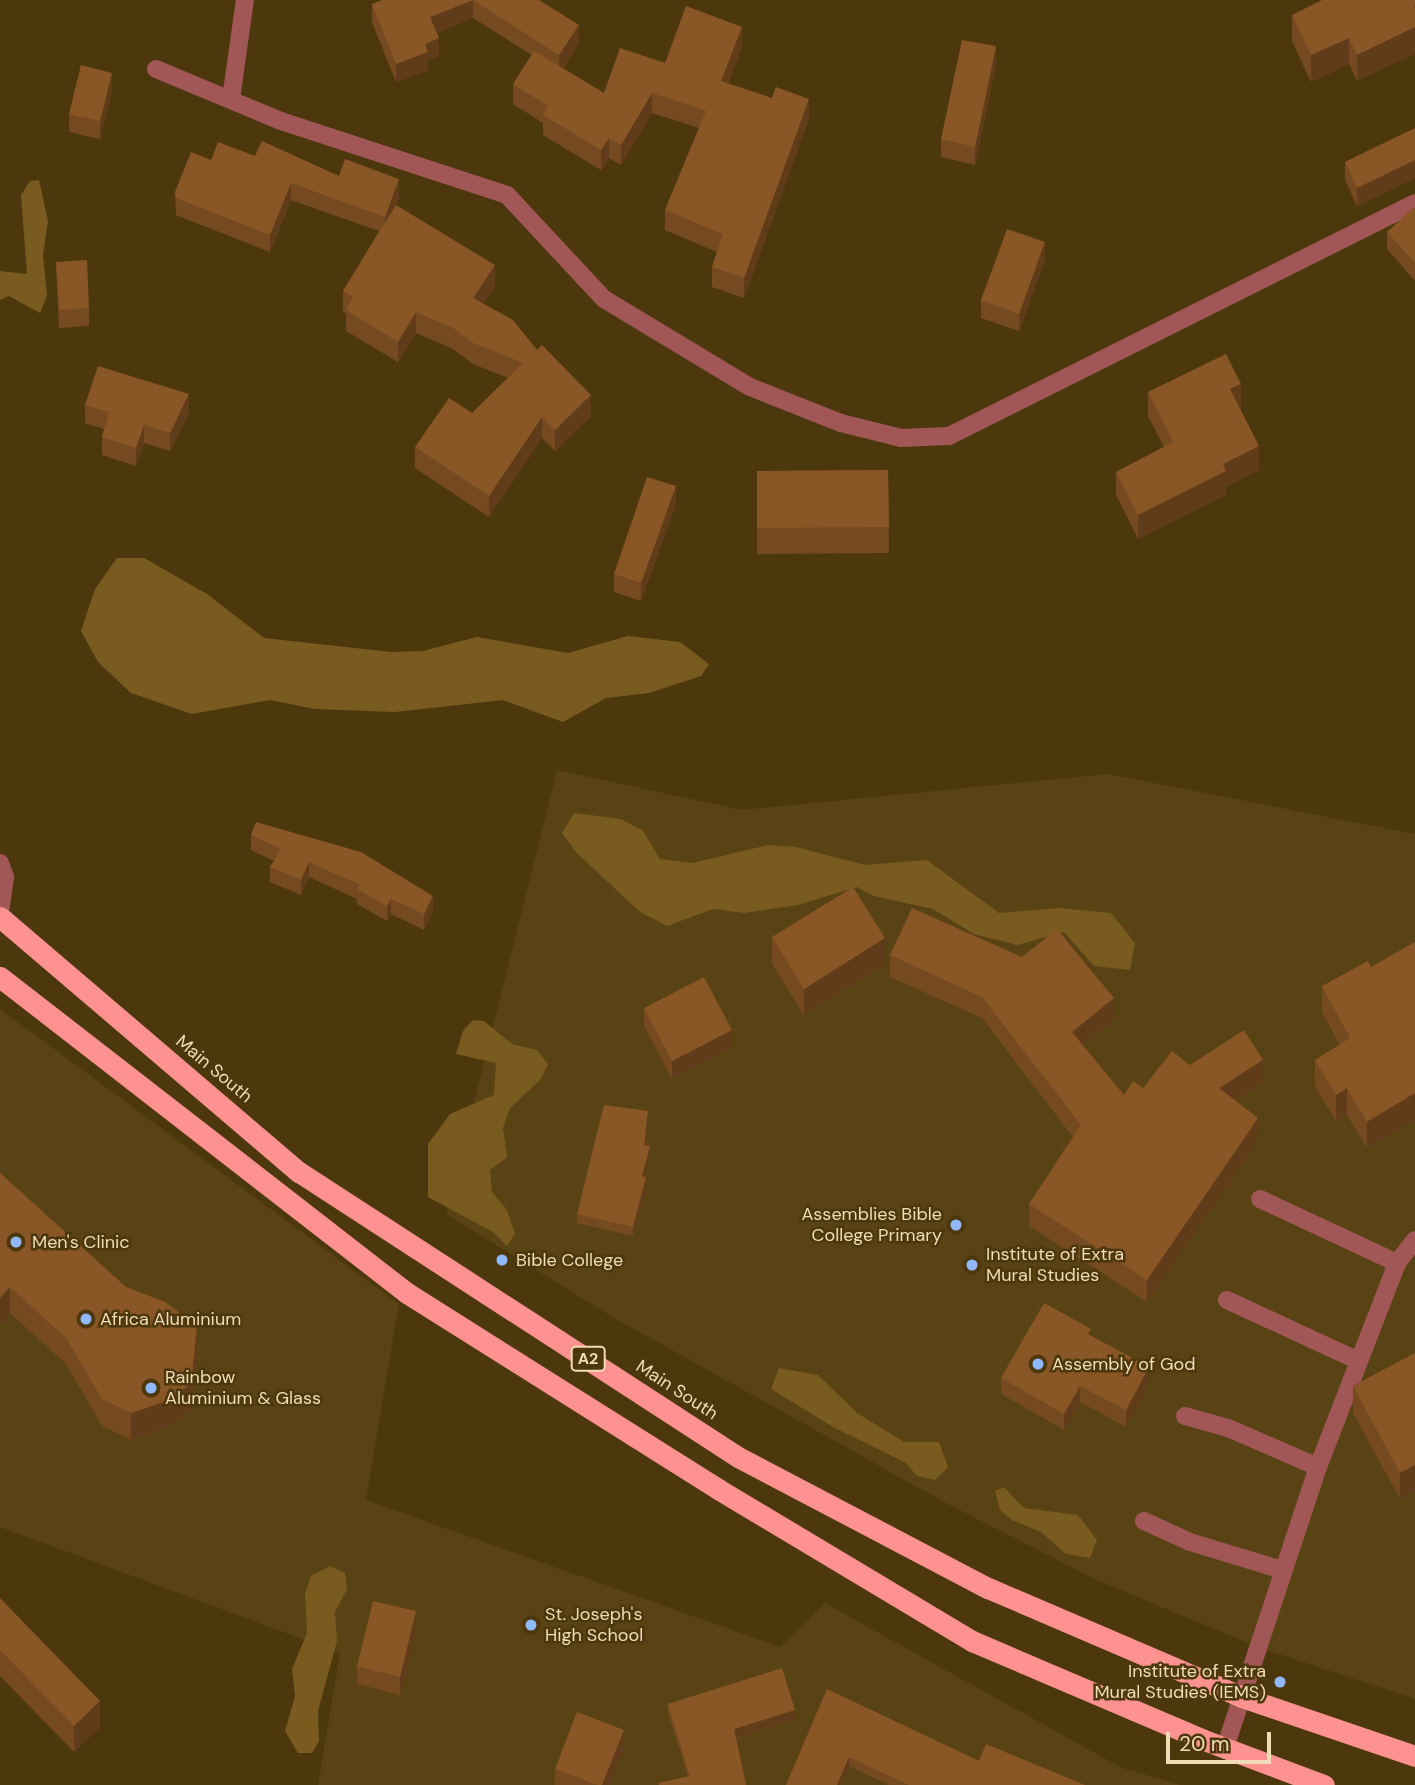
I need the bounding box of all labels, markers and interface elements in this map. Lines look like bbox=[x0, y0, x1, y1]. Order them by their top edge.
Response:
street label: Main South bbox=[171, 1031, 257, 1107]
place label: Assemblies Bible College Primary bbox=[801, 1204, 942, 1246]
marker: Assemblies Bible College Primary bbox=[948, 1217, 964, 1233]
place label: Men's Clinic bbox=[32, 1231, 130, 1253]
marker: Men's Clinic bbox=[6, 1232, 26, 1252]
place label: Institute of Extra Mural Studies bbox=[986, 1244, 1124, 1286]
place label: Bible College bbox=[516, 1249, 623, 1271]
marker: Bible College bbox=[494, 1252, 510, 1268]
marker: Institute of Extra Mural Studies bbox=[964, 1257, 980, 1273]
place label: Africa Aluminium bbox=[100, 1308, 241, 1330]
marker: Africa Aluminium bbox=[78, 1311, 94, 1327]
road number: A2 bbox=[570, 1346, 606, 1372]
place label: Assembly of God bbox=[1052, 1353, 1196, 1375]
street label: Main South bbox=[632, 1356, 722, 1424]
marker: Assembly of God bbox=[1030, 1356, 1046, 1372]
place label: Rainbow Aluminium & Glass bbox=[165, 1367, 321, 1410]
marker: Rainbow Aluminium & Glass bbox=[143, 1380, 159, 1396]
place label: St. Joseph's High School bbox=[545, 1604, 643, 1646]
marker: St. Joseph's High School bbox=[523, 1617, 539, 1633]
place label: Institute of Extra Mural Studies (IEMS) bbox=[1094, 1661, 1266, 1704]
marker: Institute of Extra Mural Studies (IEMS) bbox=[1272, 1674, 1288, 1690]
scale bar bbox=[1170, 1718, 1275, 1762]
text: 20 m bbox=[1179, 1730, 1230, 1758]

